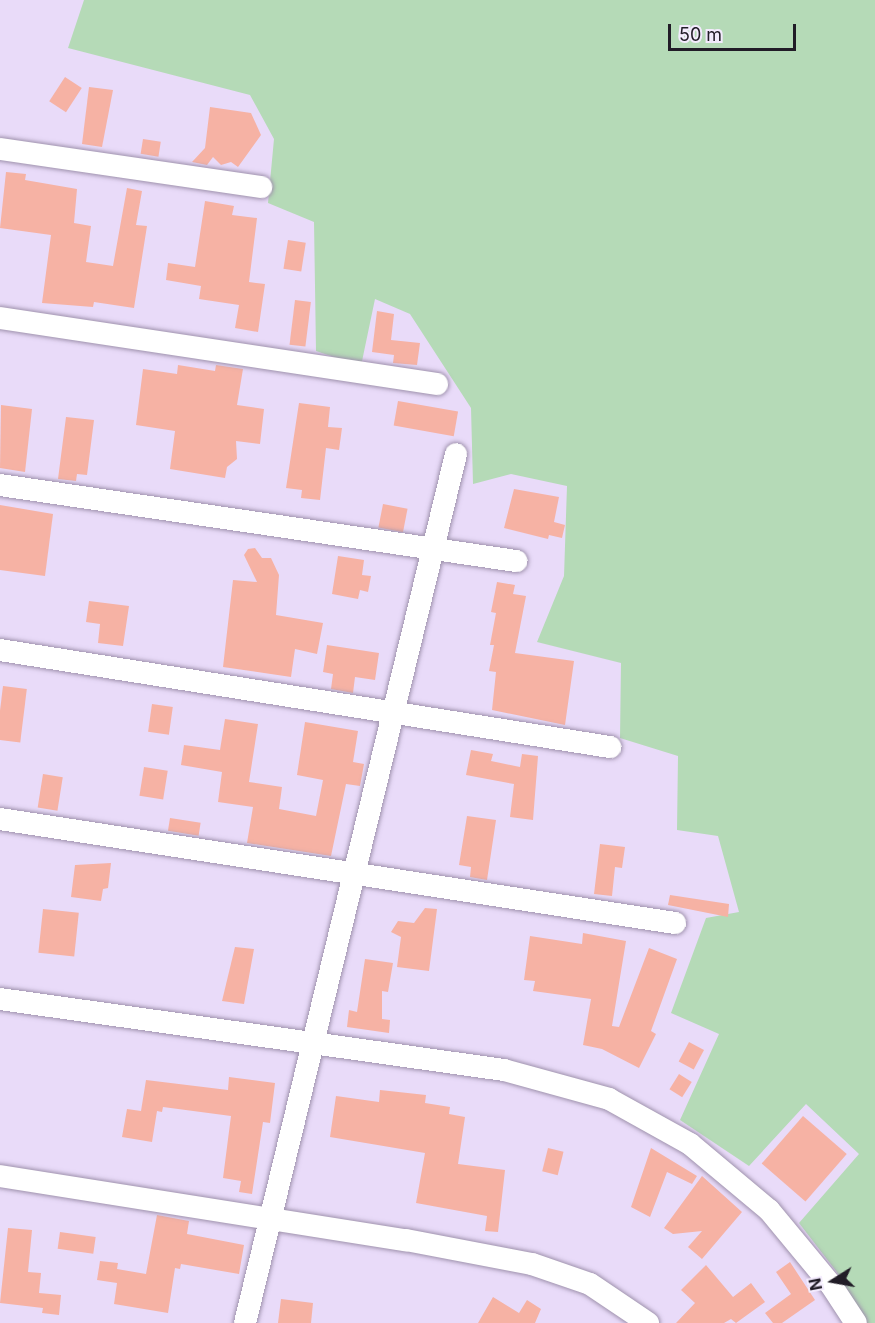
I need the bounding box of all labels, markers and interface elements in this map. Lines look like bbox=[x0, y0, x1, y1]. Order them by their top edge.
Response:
scale bar bbox=[671, 12, 798, 50]
text: 50 m bbox=[679, 24, 722, 45]
north arrow bbox=[803, 1251, 863, 1311]
text: N bbox=[804, 1277, 826, 1292]

